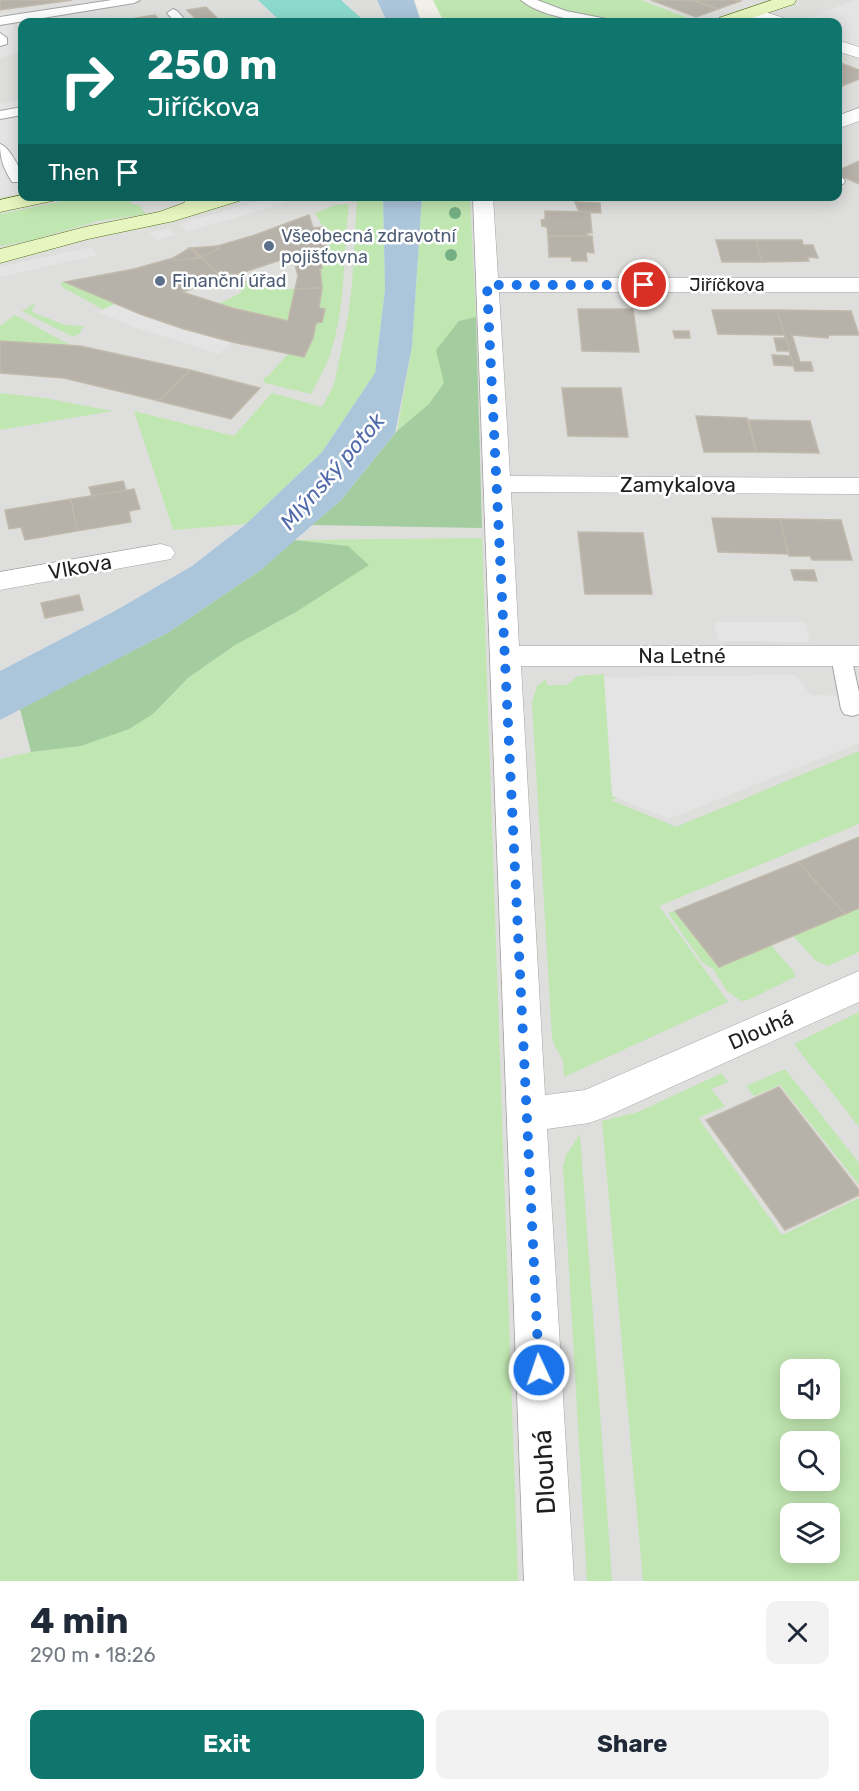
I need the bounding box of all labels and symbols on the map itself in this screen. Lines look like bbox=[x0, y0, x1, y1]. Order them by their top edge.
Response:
place label: Všeobecná zdravotní pojišťovna bbox=[281, 225, 458, 268]
marker: Všeobecná zdravotní pojišťovna bbox=[262, 239, 276, 253]
pin bbox=[618, 259, 669, 310]
place label: Finanční úřad bbox=[172, 270, 286, 292]
marker: Finanční úřad bbox=[153, 274, 167, 288]
street label: Jiříčkova bbox=[689, 274, 765, 296]
water label: Mlýnský potok bbox=[274, 407, 391, 535]
street label: Zamykalova bbox=[620, 472, 736, 497]
street label: Vlkova bbox=[46, 549, 113, 584]
street label: Na Letné bbox=[638, 643, 726, 668]
street label: Dlouhá bbox=[724, 1004, 797, 1055]
position arrow bbox=[507, 1338, 571, 1402]
street label: Dlouhá bbox=[527, 1429, 562, 1515]

